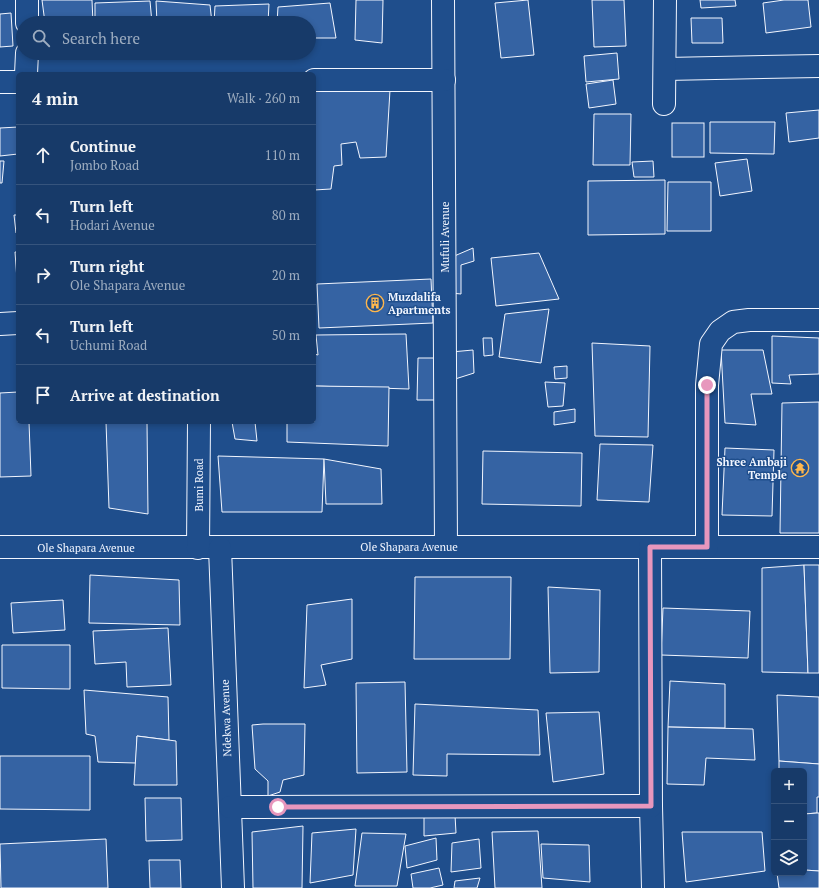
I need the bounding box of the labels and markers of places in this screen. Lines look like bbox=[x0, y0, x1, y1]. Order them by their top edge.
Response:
place label: Muzdalifa Apartments bbox=[388, 290, 451, 317]
building icon: Muzdalifa Apartments bbox=[365, 293, 385, 313]
place label: Shree Ambaji Temple bbox=[716, 455, 787, 482]
temple icon: Shree Ambaji Temple bbox=[790, 458, 810, 478]

